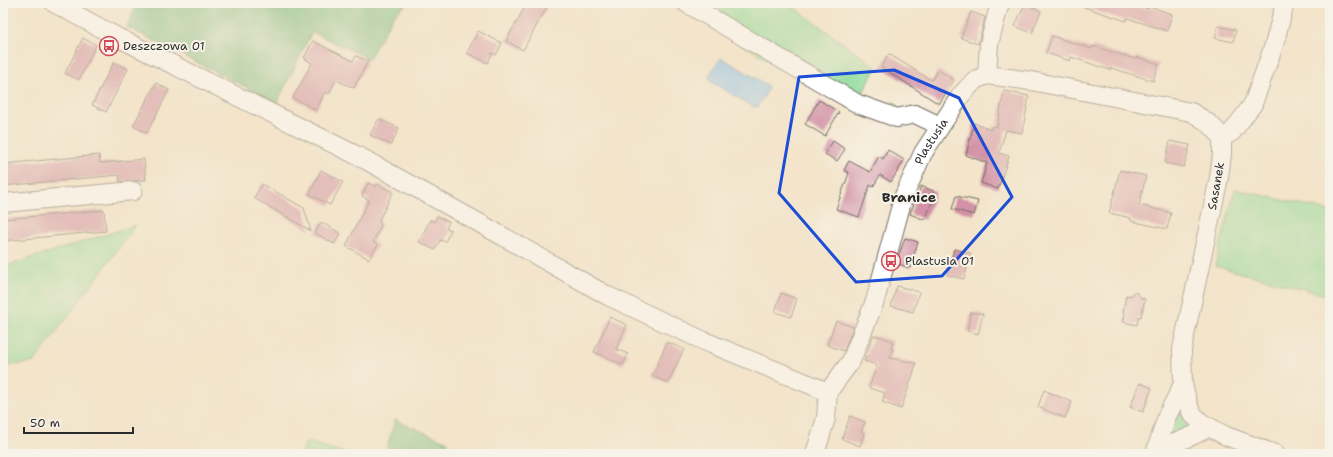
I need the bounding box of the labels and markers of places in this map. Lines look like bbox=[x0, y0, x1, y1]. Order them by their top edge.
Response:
bus stop icon: Deszczowa 01 bbox=[98, 35, 120, 57]
place label: Deszczowa 01 bbox=[123, 38, 205, 54]
bus stop icon: Plastusia 01 bbox=[880, 250, 902, 272]
place label: Plastusia 01 bbox=[905, 253, 974, 269]

